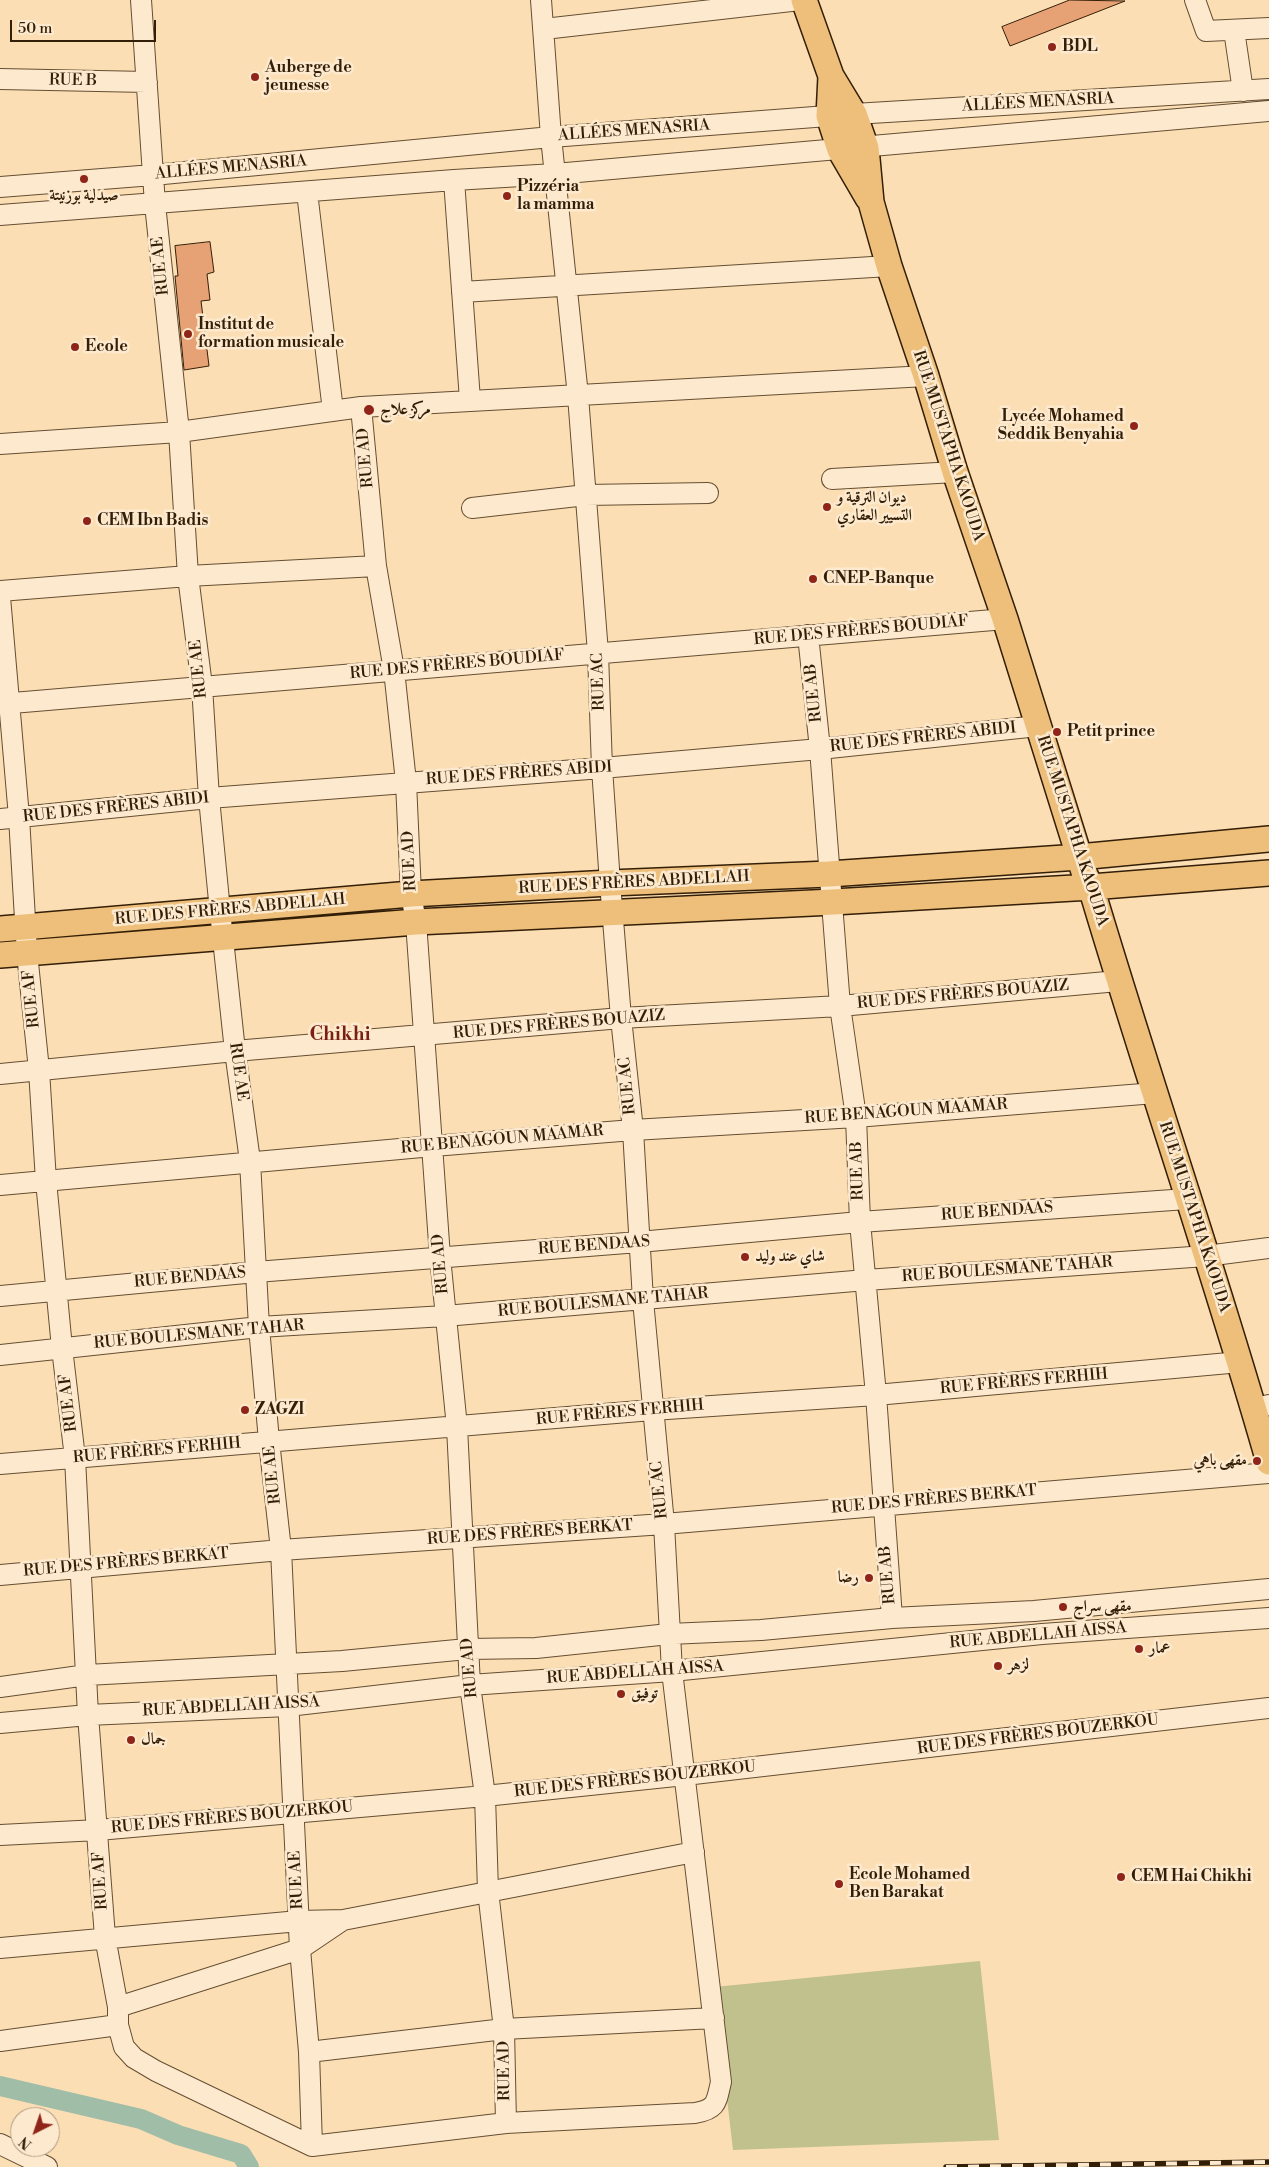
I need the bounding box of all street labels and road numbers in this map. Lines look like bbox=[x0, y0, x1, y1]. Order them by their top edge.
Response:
street label: RUE B bbox=[49, 71, 97, 91]
street label: ALLÉES MENASRIA bbox=[962, 89, 1114, 117]
street label: ALLÉES MENASRIA bbox=[557, 116, 711, 146]
street label: ALLÉES MENASRIA bbox=[154, 152, 308, 184]
street label: RUE AE bbox=[148, 236, 174, 296]
street label: RUE MUSTAPHA KAOUDA bbox=[908, 348, 988, 544]
street label: RUE AD bbox=[354, 427, 378, 489]
street label: RUE DES FRÈRES BOUDIAF bbox=[753, 612, 969, 650]
street label: RUE AE bbox=[186, 639, 212, 699]
street label: RUE DES FRÈRES BOUDIAF bbox=[349, 646, 565, 684]
street label: RUE AC bbox=[588, 653, 610, 711]
street label: RUE AB bbox=[801, 663, 827, 723]
street label: RUE DES FRÈRES ABIDI bbox=[829, 719, 1017, 757]
street label: RUE MUSTAPHA KAOUDA bbox=[1032, 733, 1112, 929]
street label: RUE DES FRÈRES ABIDI bbox=[425, 758, 613, 790]
street label: RUE DES FRÈRES ABIDI bbox=[22, 789, 210, 827]
street label: RUE AD bbox=[399, 830, 421, 892]
street label: RUE DES FRÈRES ABDELLAH bbox=[518, 867, 750, 899]
street label: RUE DES FRÈRES ABDELLAH bbox=[114, 890, 346, 930]
street label: RUE AF bbox=[19, 969, 45, 1029]
street label: RUE DES FRÈRES BOUAZIZ bbox=[856, 976, 1070, 1014]
street label: RUE DES FRÈRES BOUAZIZ bbox=[452, 1006, 666, 1044]
street label: RUE AE bbox=[224, 1041, 252, 1103]
street label: RUE AC bbox=[615, 1056, 641, 1116]
street label: RUE BENAGOUN MAAMAR bbox=[804, 1095, 1008, 1129]
street label: RUE MUSTAPHA KAOUDA bbox=[1154, 1119, 1234, 1315]
street label: RUE BENAGOUN MAAMAR bbox=[400, 1122, 604, 1158]
street label: RUE AB bbox=[847, 1141, 869, 1201]
street label: RUE BENDAAS bbox=[940, 1198, 1054, 1226]
street label: RUE BENDAAS bbox=[537, 1232, 651, 1260]
street label: RUE AD bbox=[429, 1233, 453, 1295]
street label: RUE BOULESMANE TAHAR bbox=[901, 1253, 1113, 1287]
street label: RUE BENDAAS bbox=[133, 1264, 247, 1292]
street label: RUE BOULESMANE TAHAR bbox=[497, 1284, 709, 1322]
street label: RUE BOULESMANE TAHAR bbox=[93, 1316, 305, 1354]
street label: RUE FRÈRES FERHIH bbox=[939, 1365, 1109, 1399]
street label: RUE AF bbox=[56, 1373, 82, 1433]
street label: RUE FRÈRES FERHIH bbox=[535, 1396, 705, 1430]
street label: RUE FRÈRES FERHIH bbox=[72, 1434, 242, 1468]
street label: RUE AE bbox=[260, 1445, 286, 1505]
street label: RUE AC bbox=[647, 1460, 673, 1520]
street label: RUE DES FRÈRES BERKAT bbox=[830, 1481, 1038, 1519]
street label: RUE DES FRÈRES BERKAT bbox=[426, 1516, 634, 1550]
street label: RUE DES FRÈRES BERKAT bbox=[22, 1544, 230, 1582]
street label: RUE AB bbox=[876, 1545, 900, 1605]
street label: RUE ABDELLAH AISSA bbox=[949, 1619, 1127, 1653]
street label: RUE AD bbox=[458, 1637, 482, 1699]
street label: RUE ABDELLAH AISSA bbox=[546, 1657, 724, 1689]
street label: RUE ABDELLAH AISSA bbox=[142, 1693, 320, 1721]
street label: RUE DES FRÈRES BOUZERKOU bbox=[916, 1711, 1160, 1759]
street label: RUE DES FRÈRES BOUZERKOU bbox=[513, 1758, 757, 1802]
street label: RUE DES FRÈRES BOUZERKOU bbox=[110, 1798, 354, 1838]
street label: RUE AE bbox=[286, 1850, 308, 1910]
street label: RUE AF bbox=[89, 1851, 113, 1911]
street label: RUE AD bbox=[495, 2041, 515, 2101]

